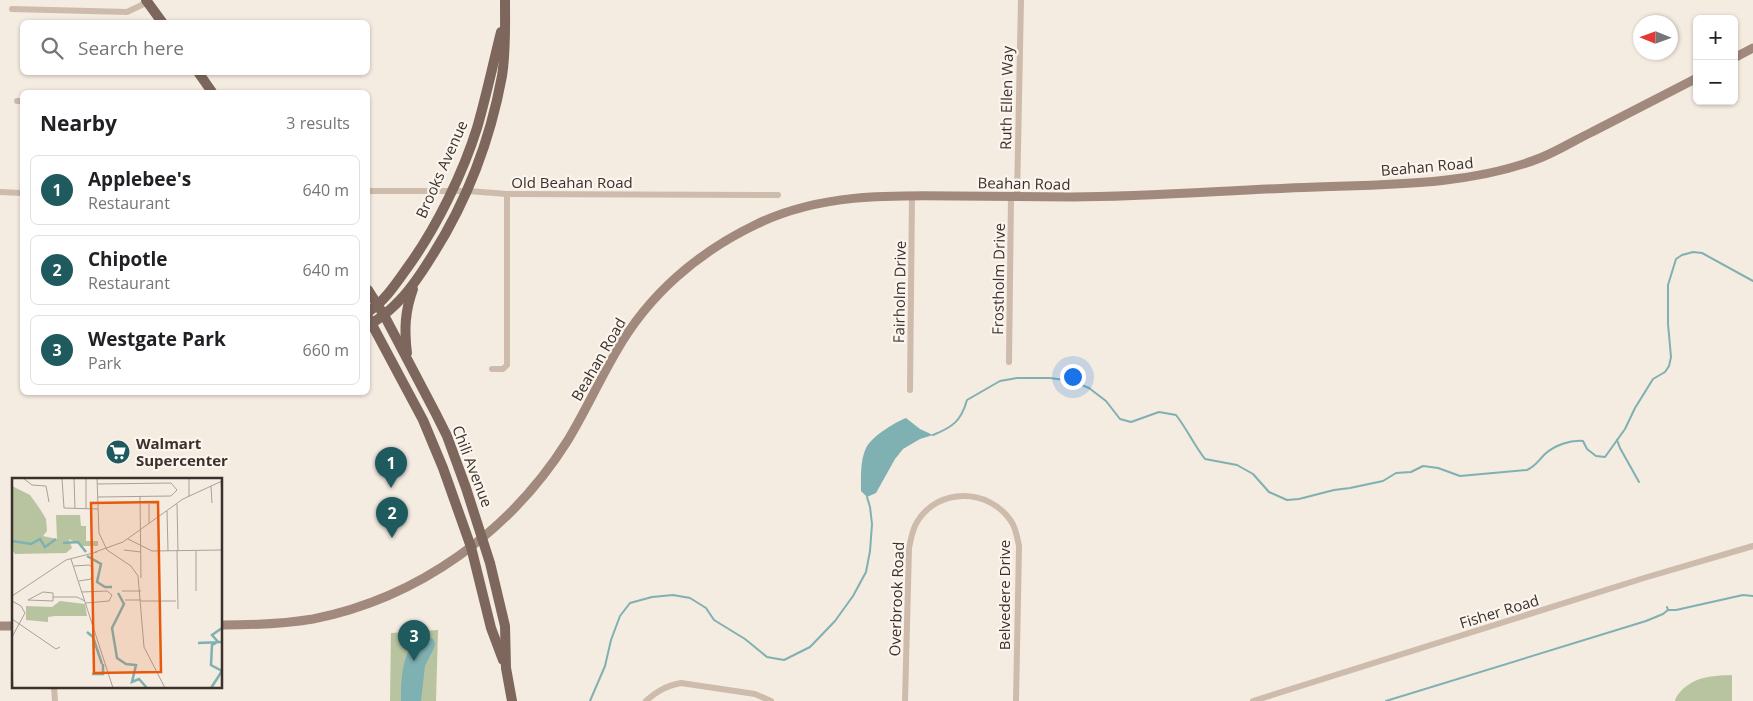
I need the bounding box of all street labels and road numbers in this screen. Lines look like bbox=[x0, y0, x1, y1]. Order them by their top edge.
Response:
street label: Ruth Ellen Way bbox=[995, 45, 1017, 150]
street label: Brooks Avenue bbox=[411, 117, 471, 221]
street label: Beahan Road bbox=[1380, 152, 1474, 180]
street label: Old Beahan Road bbox=[511, 172, 633, 192]
street label: Beahan Road bbox=[977, 172, 1071, 194]
street label: Frostholm Drive bbox=[987, 223, 1009, 335]
street label: Fairholm Drive bbox=[888, 241, 910, 343]
street label: Beahan Road bbox=[566, 314, 630, 404]
street label: Chili Avenue bbox=[448, 422, 498, 510]
street label: Belvedere Drive bbox=[994, 540, 1014, 650]
street label: Overbrook Road bbox=[884, 541, 908, 657]
street label: Fisher Road bbox=[1457, 589, 1541, 633]

